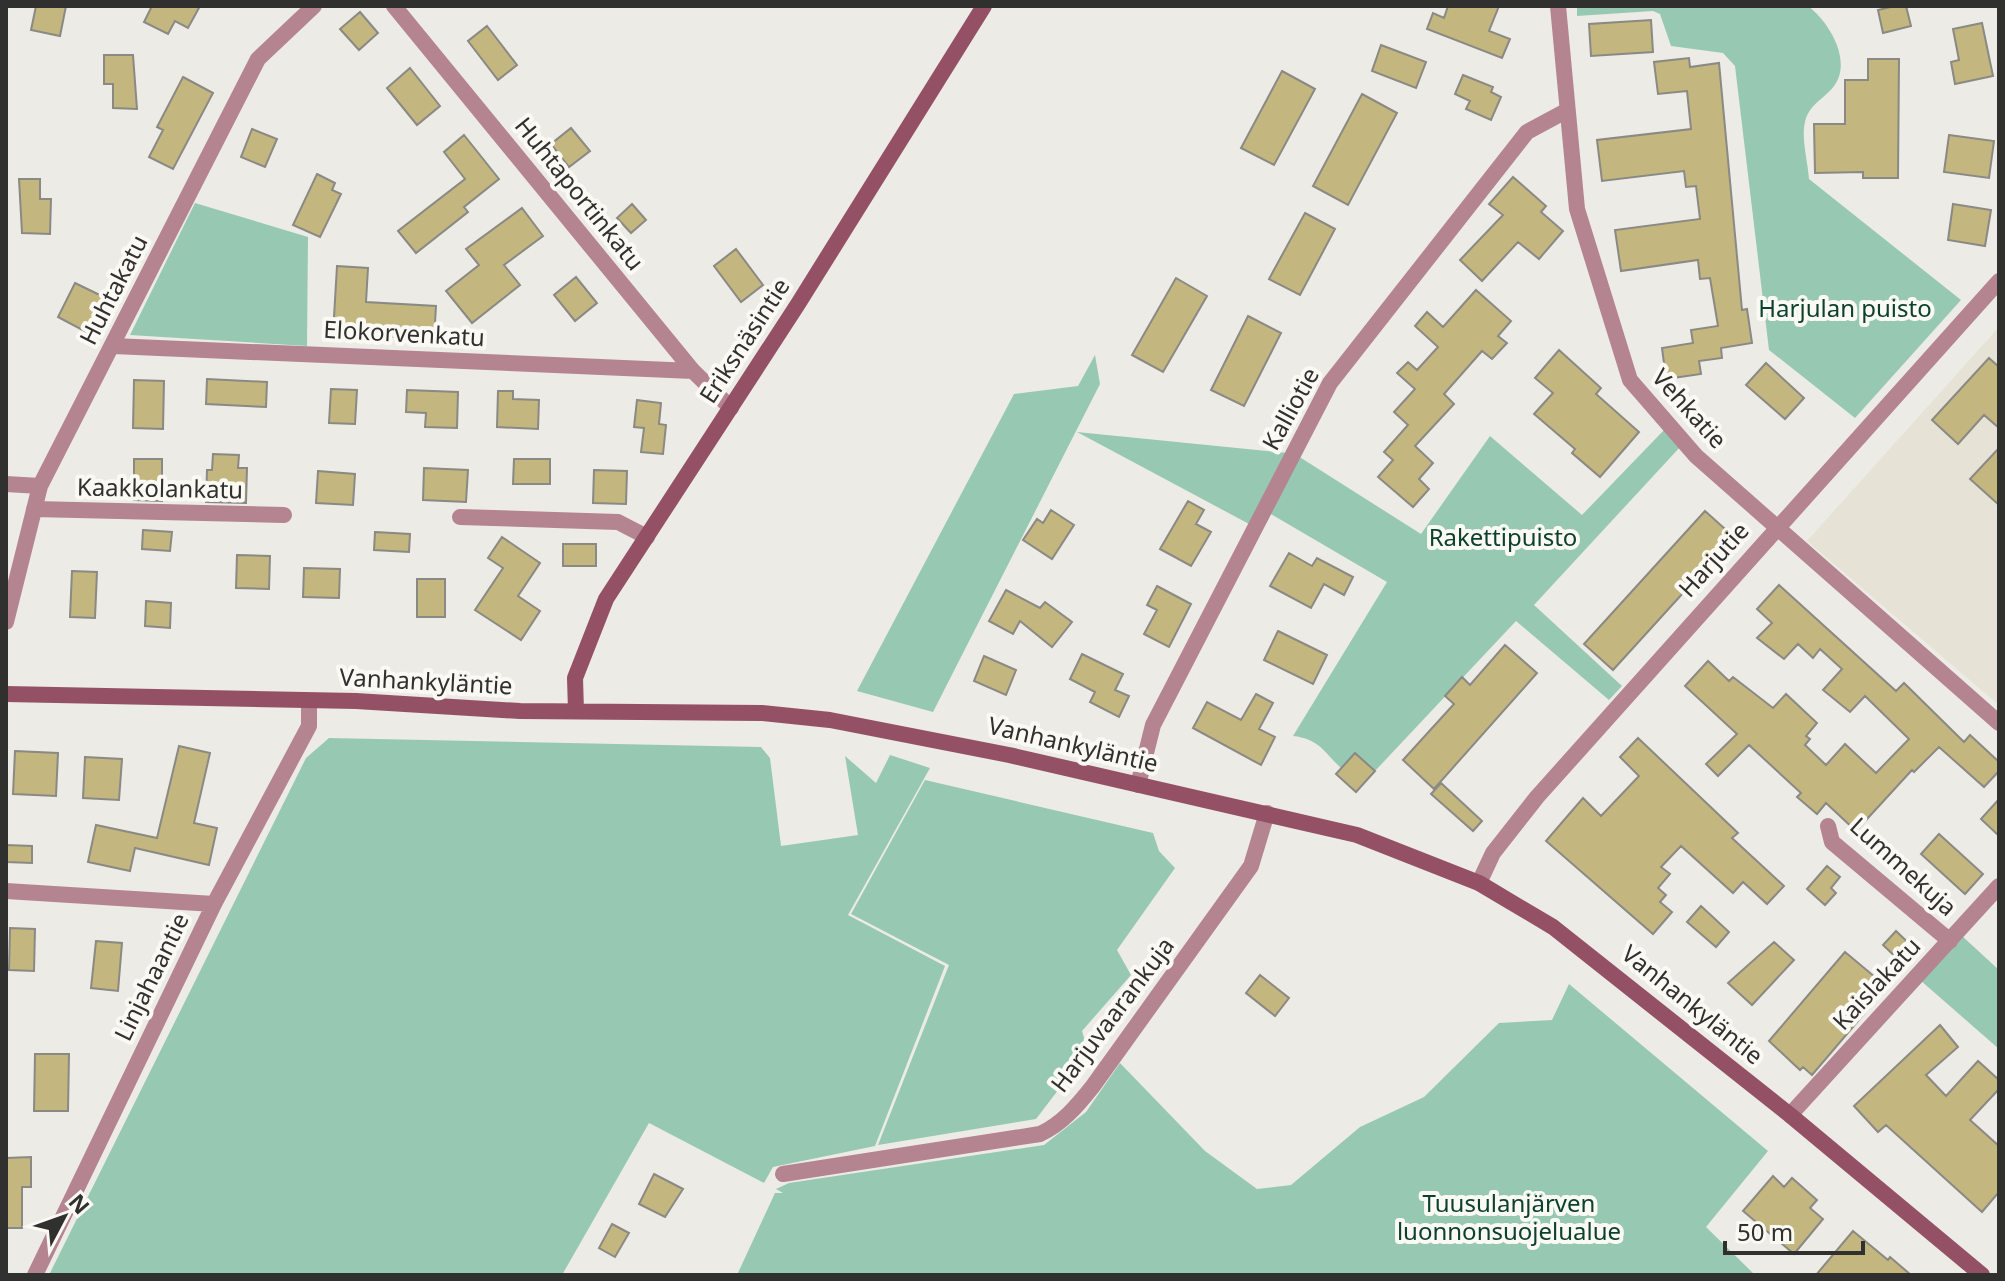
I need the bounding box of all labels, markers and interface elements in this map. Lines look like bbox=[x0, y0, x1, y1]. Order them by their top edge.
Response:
street label: Huhtaportinkatu bbox=[508, 110, 652, 277]
street label: Huhtakatu bbox=[71, 229, 154, 350]
street label: Eriksnäsintie bbox=[691, 271, 797, 409]
park label: Harjulan puisto bbox=[1758, 291, 1932, 324]
street label: Elokorvenkatu bbox=[323, 312, 486, 353]
street label: Kalliotie bbox=[1253, 361, 1326, 456]
street label: Vehkatie bbox=[1645, 361, 1735, 455]
street label: Kaakkolankatu bbox=[77, 470, 243, 505]
street label: Harjutie bbox=[1670, 514, 1755, 604]
park label: Rakettipuisto bbox=[1429, 520, 1577, 553]
street label: Vanhankyläntie bbox=[339, 659, 513, 702]
street label: Vanhankyläntie bbox=[985, 708, 1161, 779]
street label: Lummekuja bbox=[1843, 809, 1965, 923]
street label: Linjahaantie bbox=[106, 907, 196, 1046]
street label: Harjuvaarankuja bbox=[1043, 930, 1181, 1098]
street label: Kaislakatu bbox=[1824, 930, 1927, 1036]
street label: Vanhankyläntie bbox=[1615, 936, 1771, 1071]
north arrow bbox=[24, 1177, 104, 1257]
park label: Tuusulanjärven luonnonsuojelualue bbox=[1397, 1186, 1621, 1247]
text: N bbox=[63, 1187, 97, 1220]
scale bar bbox=[1725, 1205, 1863, 1255]
text: 50 m bbox=[1737, 1215, 1793, 1248]

